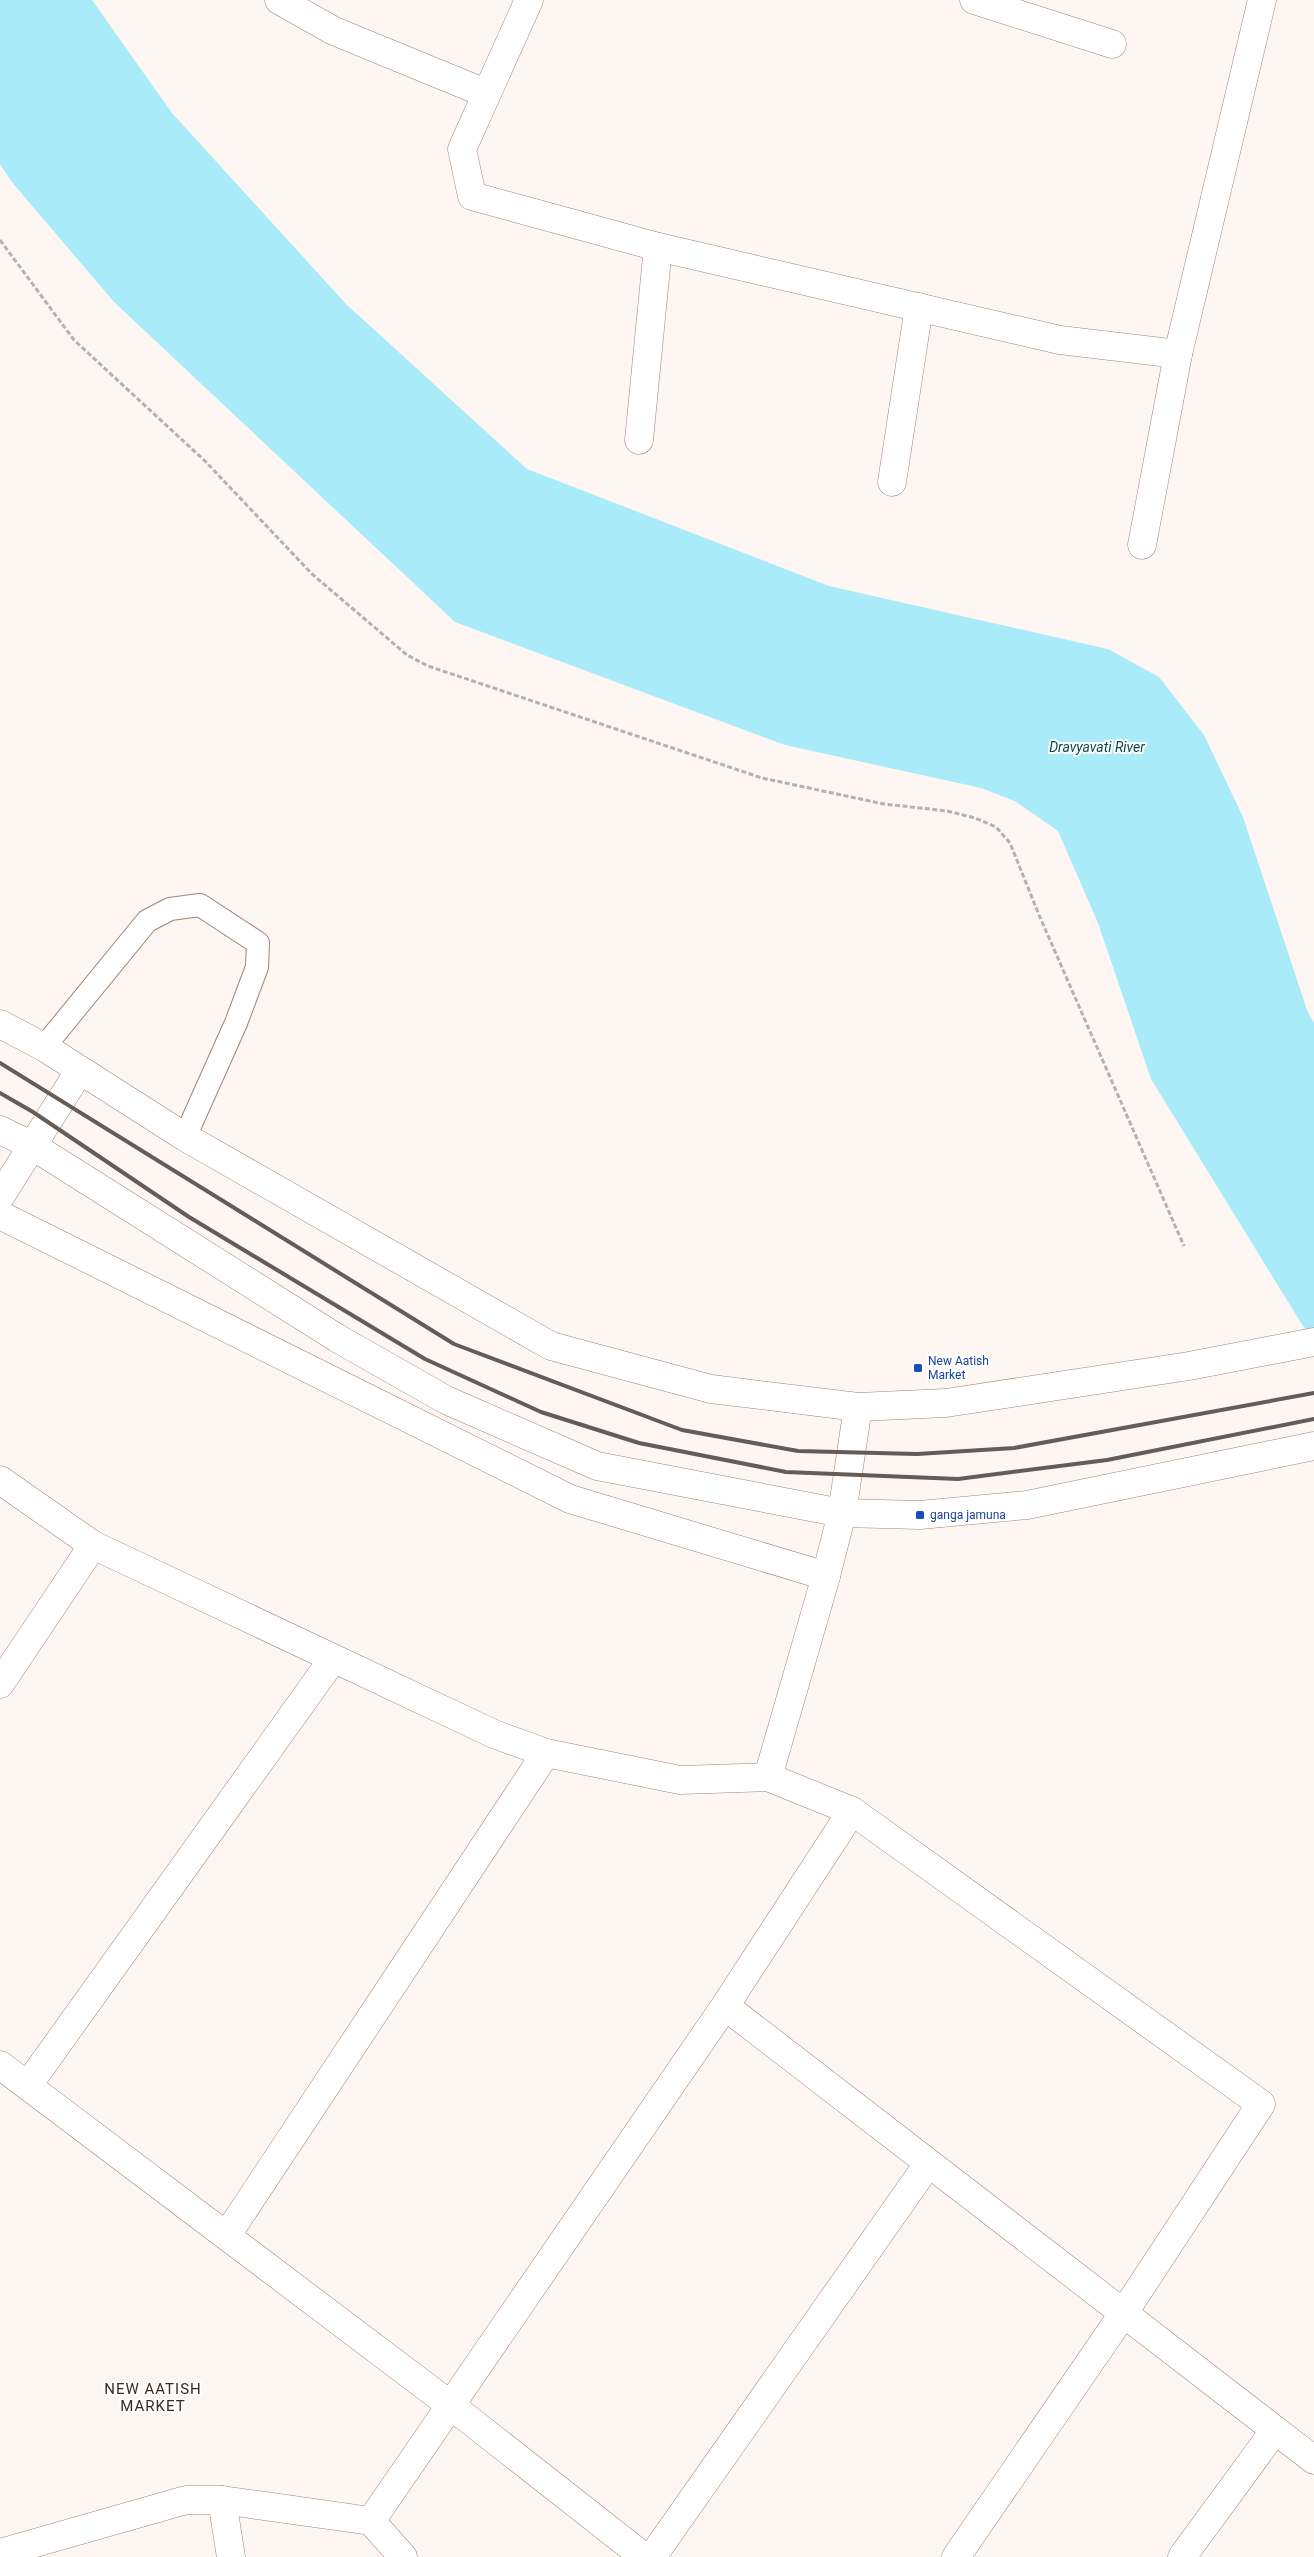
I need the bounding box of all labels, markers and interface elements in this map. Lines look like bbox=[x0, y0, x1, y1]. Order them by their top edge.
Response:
water label: Dravyavati River bbox=[1049, 739, 1145, 755]
place label: New Aatish Market bbox=[928, 1354, 989, 1382]
marker: New Aatish Market bbox=[912, 1362, 924, 1374]
place label: ganga jamuna bbox=[930, 1508, 1006, 1522]
marker: ganga jamuna bbox=[914, 1509, 926, 1521]
district label: NEW AATISH MARKET bbox=[104, 2380, 202, 2415]

